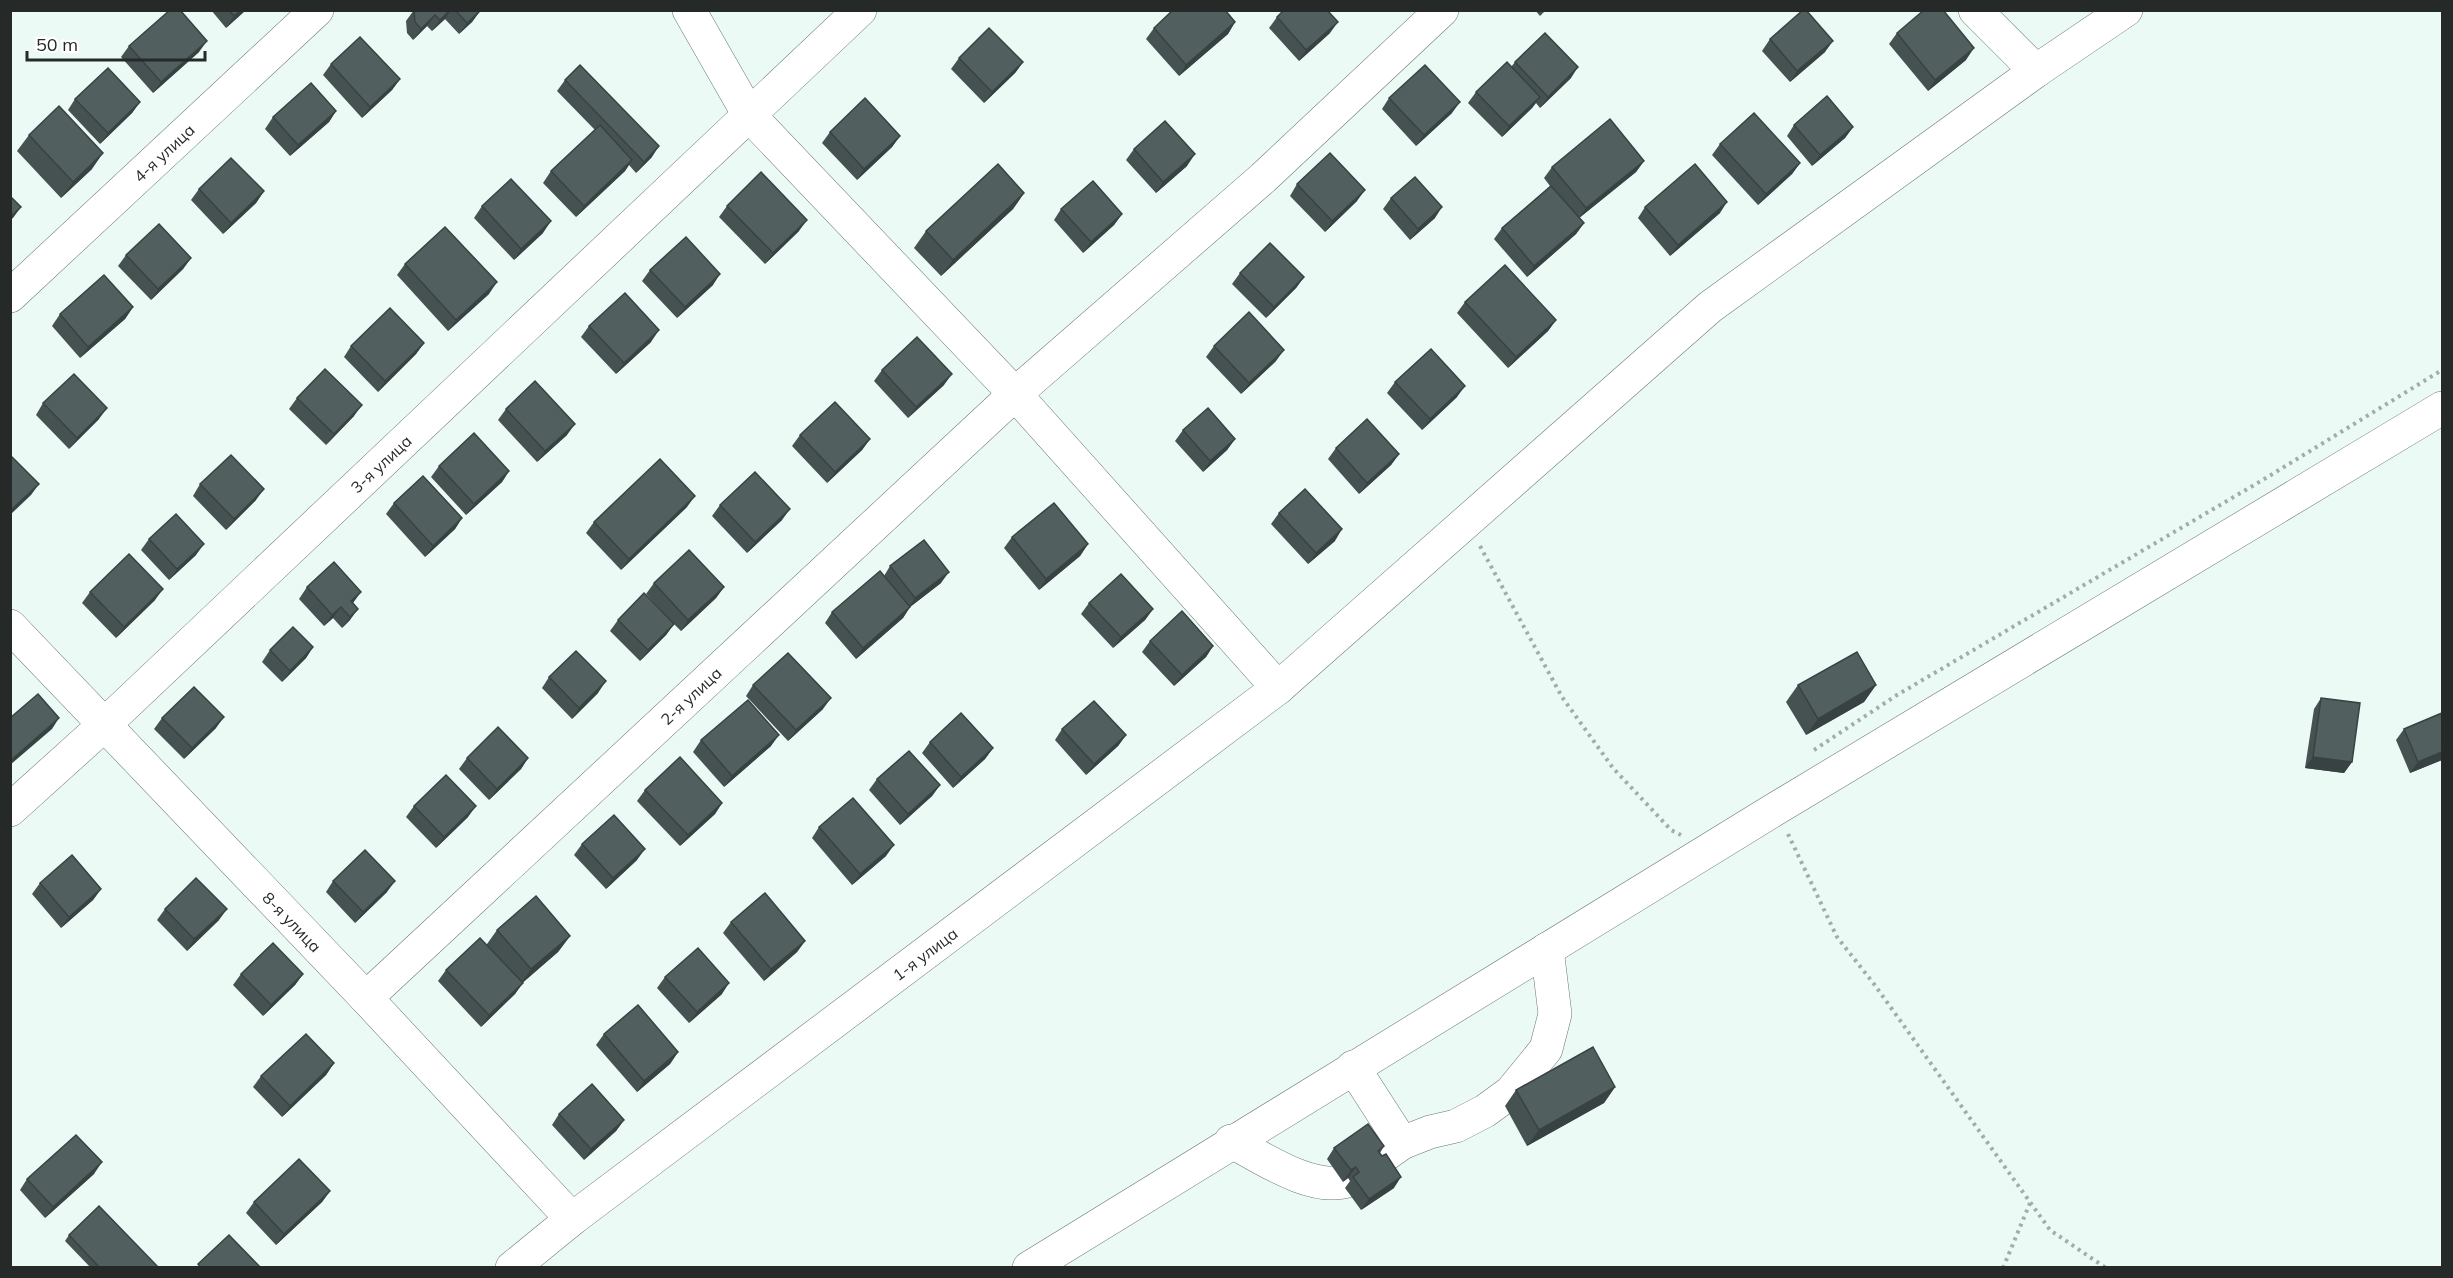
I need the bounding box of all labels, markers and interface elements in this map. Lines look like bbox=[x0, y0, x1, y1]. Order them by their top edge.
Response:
scale bar bbox=[27, 24, 206, 62]
text: 50 m bbox=[36, 33, 78, 56]
street label: 4-я улица bbox=[129, 120, 199, 186]
street label: 3-я улица bbox=[346, 431, 416, 497]
street label: 2-я улица bbox=[656, 663, 726, 729]
street label: 8-я улица bbox=[258, 888, 326, 956]
street label: 1-я улица bbox=[889, 923, 961, 985]

